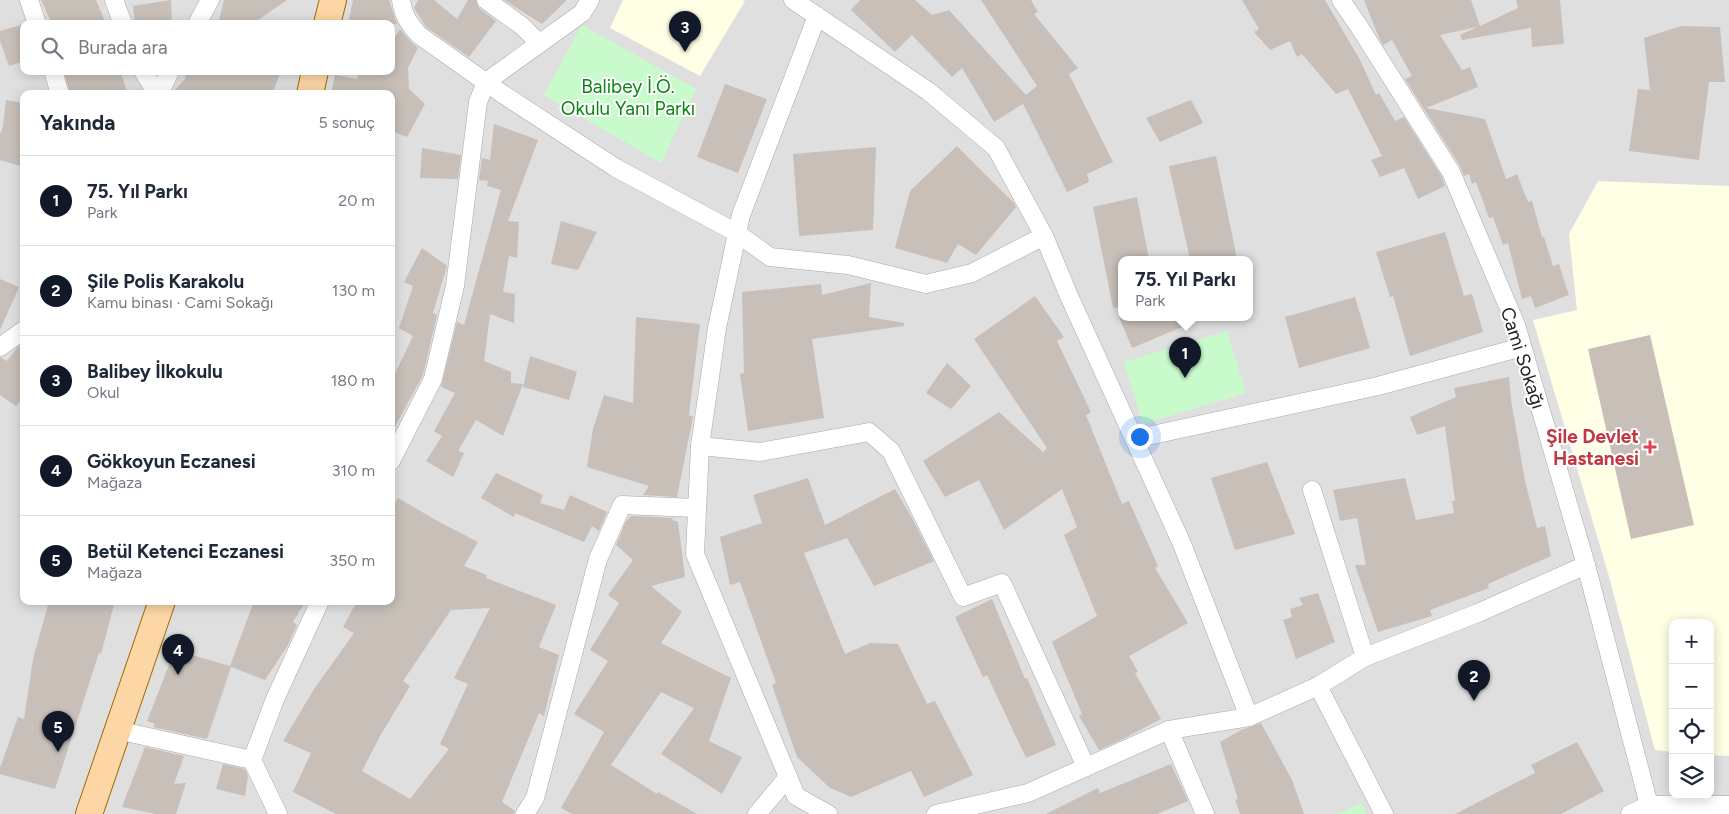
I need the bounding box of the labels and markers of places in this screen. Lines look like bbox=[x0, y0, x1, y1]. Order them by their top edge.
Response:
pin: 3 bbox=[669, 11, 701, 52]
pin: 1 bbox=[1169, 337, 1201, 378]
place label: Şile Devlet Hastanesi bbox=[1546, 425, 1639, 470]
marker: Şile Devlet Hastanesi bbox=[1643, 440, 1657, 454]
pin: 4 bbox=[162, 634, 194, 675]
pin: 2 bbox=[1458, 660, 1490, 701]
pin: 5 bbox=[42, 711, 74, 752]

